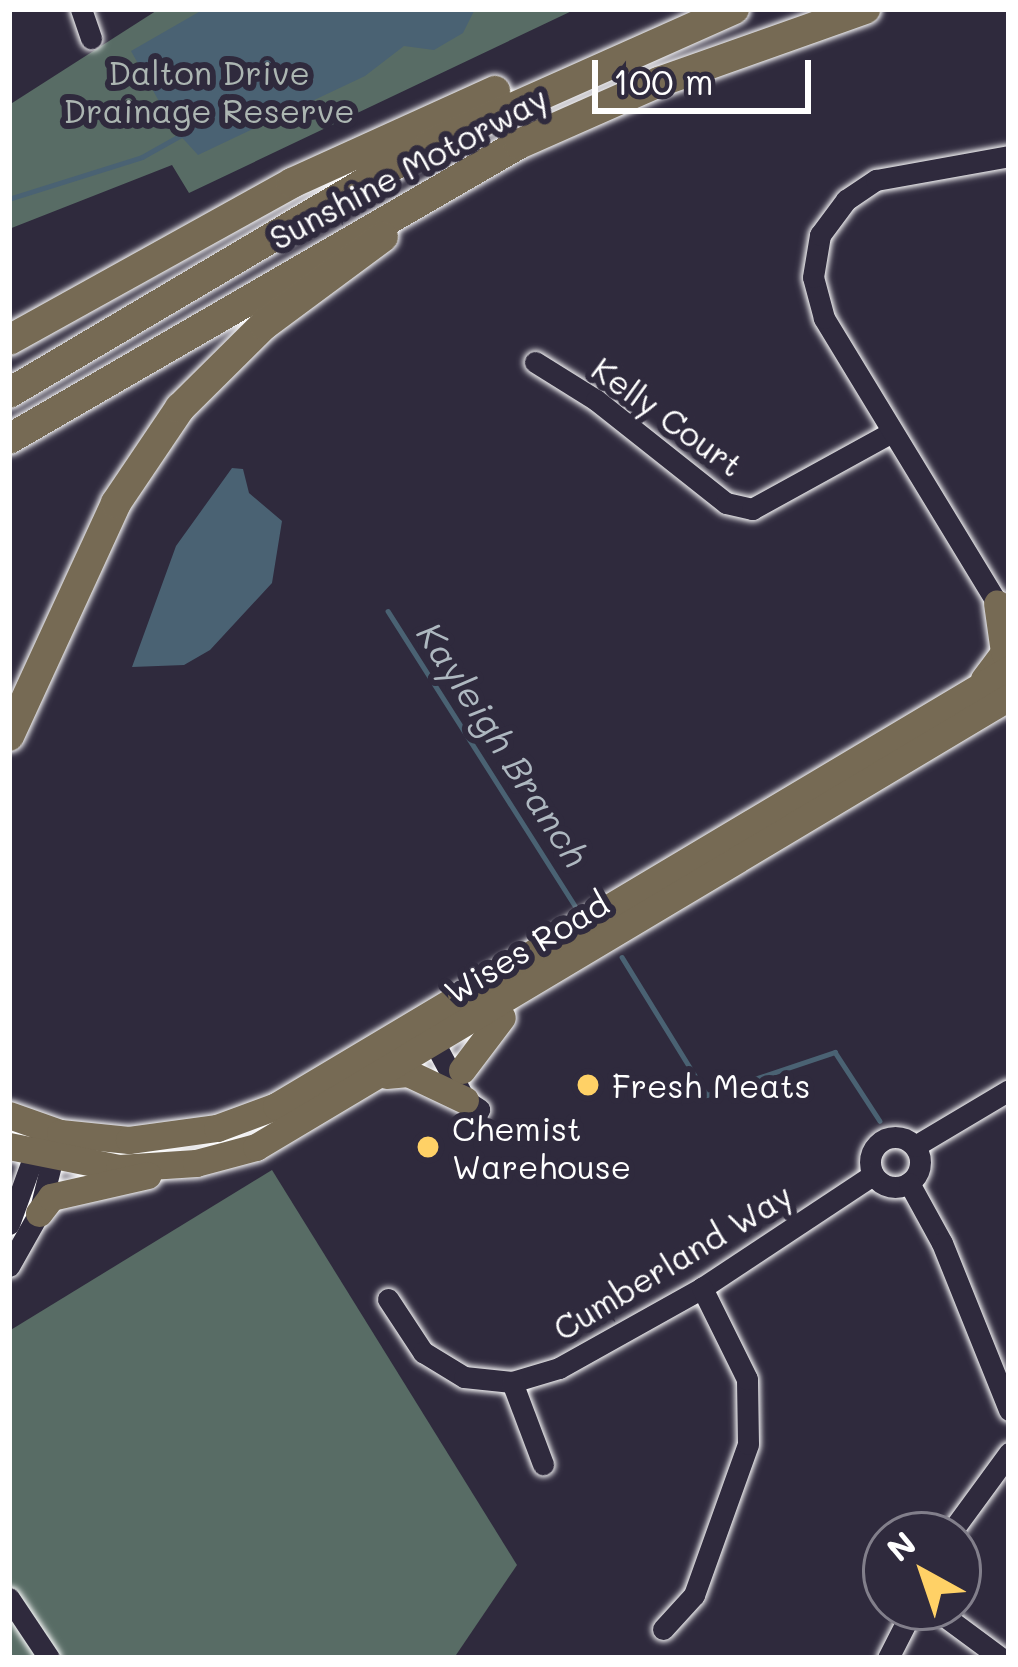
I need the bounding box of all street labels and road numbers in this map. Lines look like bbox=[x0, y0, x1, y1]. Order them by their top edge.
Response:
street label: Sunshine Motorway bbox=[262, 77, 554, 257]
street label: Kelly Court bbox=[585, 348, 751, 484]
street label: Wises Road bbox=[437, 883, 615, 1011]
street label: Cumberland Way bbox=[546, 1174, 798, 1348]

